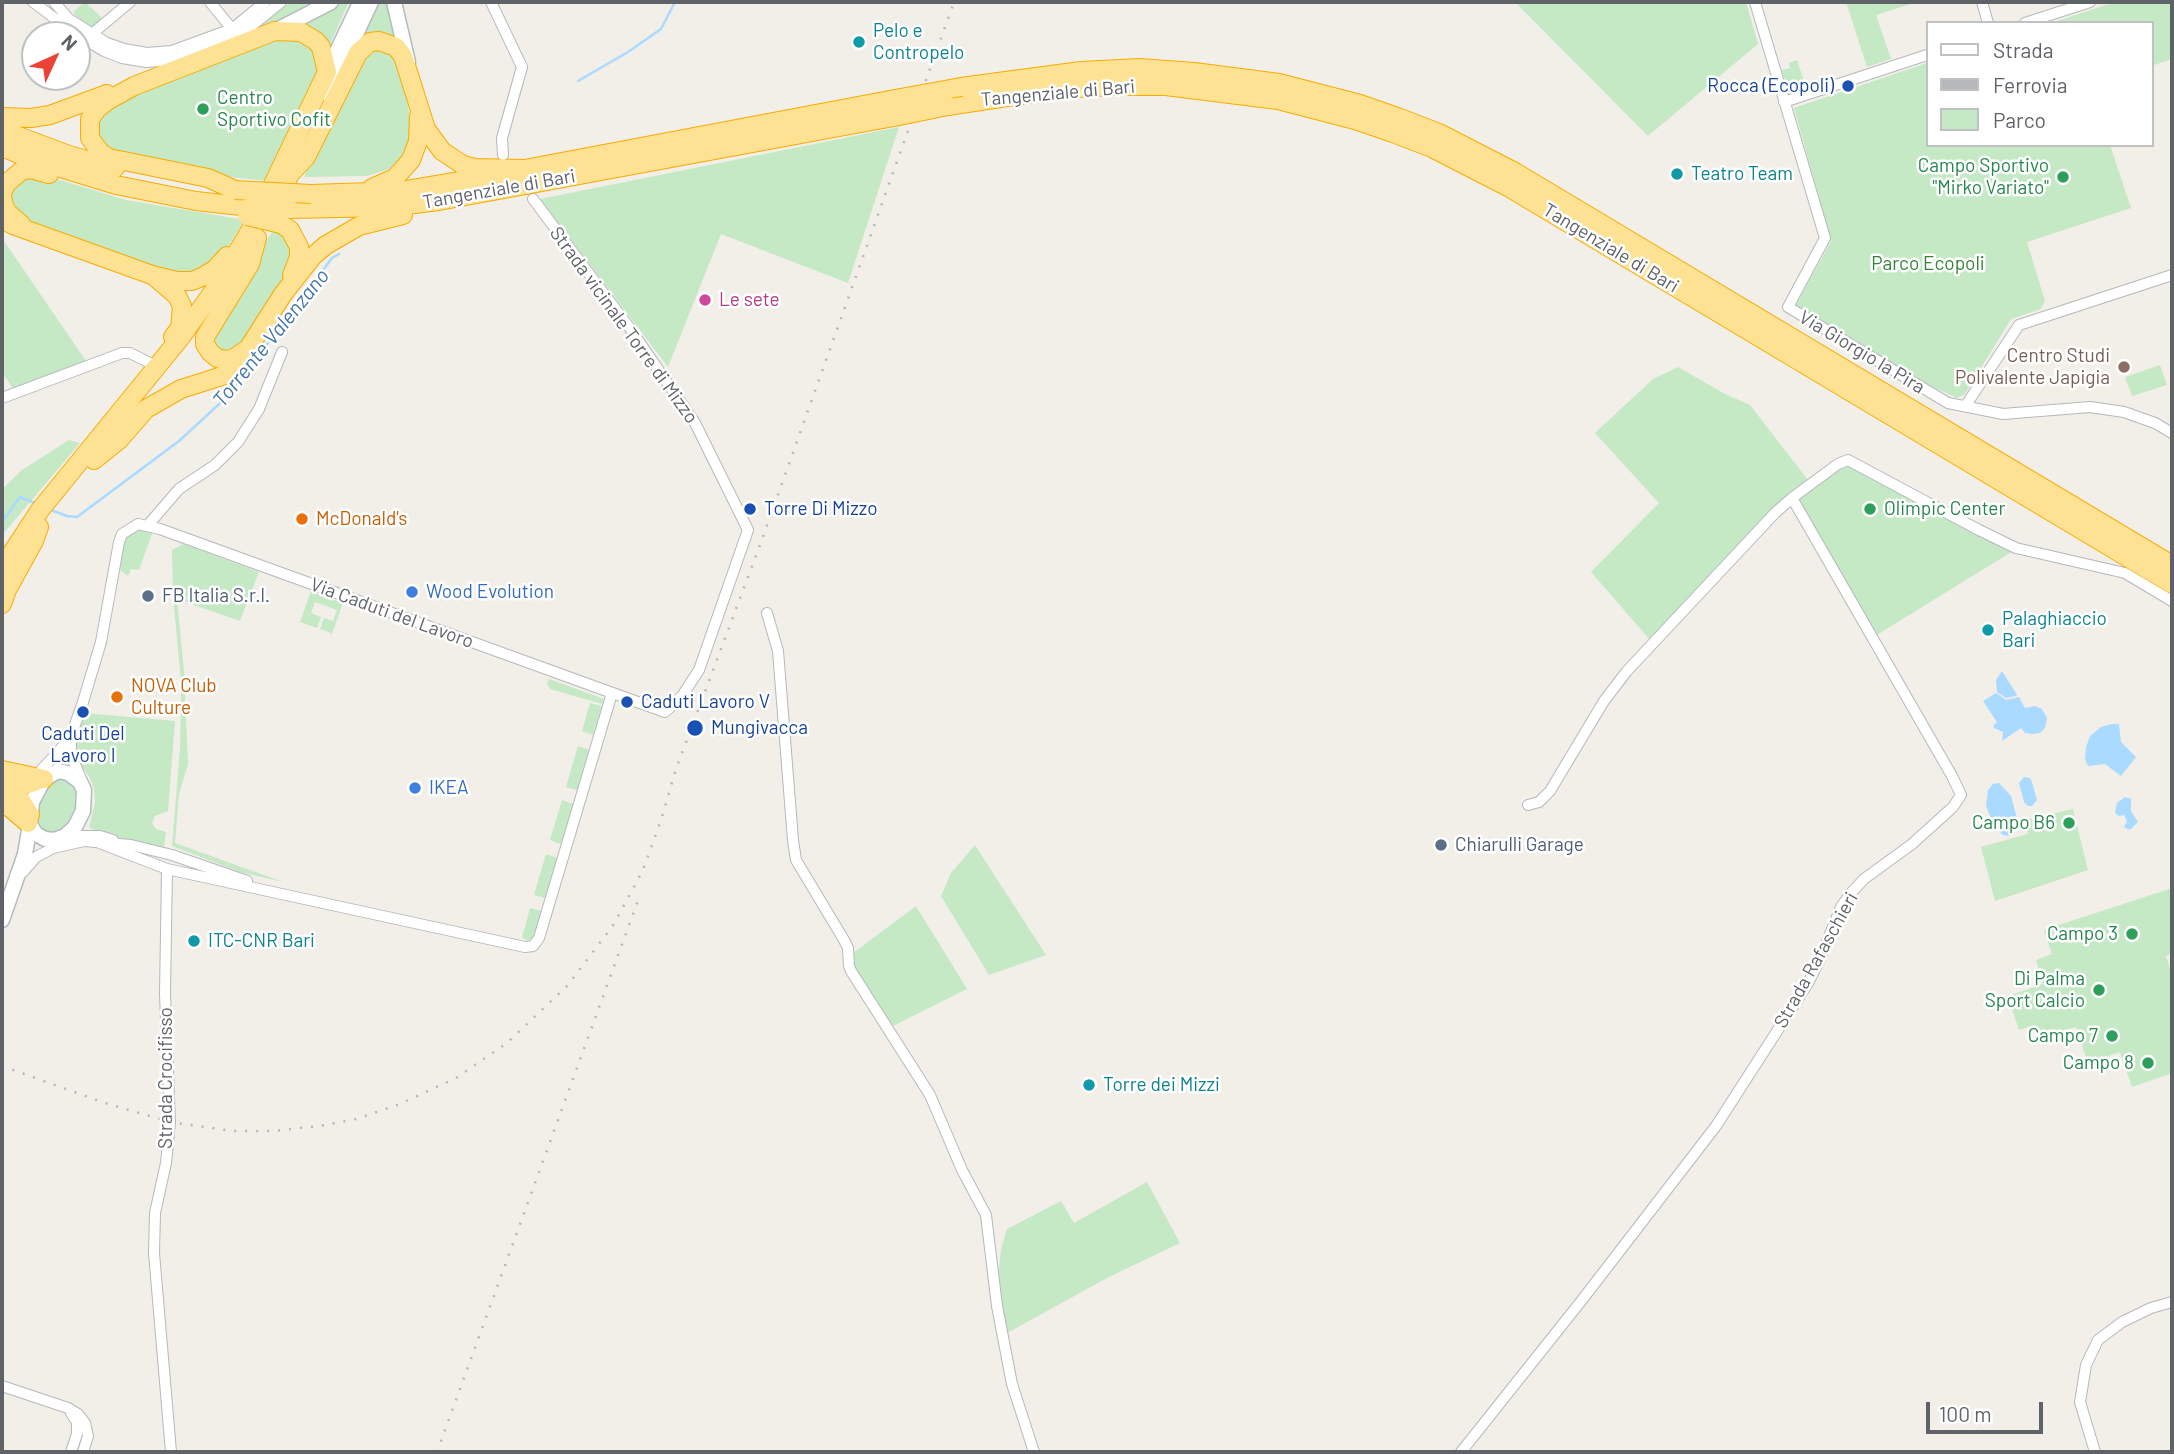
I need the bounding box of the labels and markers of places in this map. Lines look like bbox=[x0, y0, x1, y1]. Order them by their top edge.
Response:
place label: Pelo e Contropelo bbox=[873, 20, 964, 64]
marker: Pelo e Contropelo bbox=[851, 34, 867, 50]
place label: Rocca (Ecopoli) bbox=[1707, 75, 1834, 97]
marker: Rocca (Ecopoli) bbox=[1840, 78, 1856, 94]
place label: Centro Sportivo Cofit bbox=[217, 87, 331, 131]
marker: Centro Sportivo Cofit bbox=[195, 101, 211, 117]
place label: Campo Sportivo "Mirko Variato" bbox=[1918, 155, 2049, 199]
place label: Teatro Team bbox=[1691, 163, 1793, 185]
marker: Teatro Team bbox=[1669, 166, 1685, 182]
marker: Campo Sportivo "Mirko Variato" bbox=[2055, 169, 2071, 185]
place label: Le sete bbox=[719, 289, 780, 311]
marker: Le sete bbox=[697, 292, 713, 308]
place label: Centro Studi Polivalente Japigia bbox=[1955, 345, 2110, 389]
marker: Centro Studi Polivalente Japigia bbox=[2116, 359, 2132, 375]
place label: Torre Di Mizzo bbox=[764, 498, 878, 520]
place label: Olimpic Center bbox=[1884, 498, 2005, 520]
marker: Torre Di Mizzo bbox=[742, 501, 758, 517]
marker: Olimpic Center bbox=[1862, 501, 1878, 517]
place label: McDonald's bbox=[316, 508, 407, 530]
marker: McDonald's bbox=[294, 511, 310, 527]
place label: Wood Evolution bbox=[426, 581, 554, 603]
marker: Wood Evolution bbox=[404, 584, 420, 600]
place label: FB Italia S.r.l. bbox=[162, 585, 270, 607]
marker: FB Italia S.r.l. bbox=[140, 588, 156, 604]
place label: Palaghiaccio Bari bbox=[2002, 608, 2107, 652]
marker: Palaghiaccio Bari bbox=[1980, 622, 1996, 638]
place label: NOVA Club Culture bbox=[131, 675, 217, 719]
marker: NOVA Club Culture bbox=[109, 689, 125, 705]
place label: Caduti Lavoro V bbox=[641, 691, 770, 713]
marker: Caduti Lavoro V bbox=[619, 694, 635, 710]
marker: Caduti Del Lavoro I bbox=[75, 704, 91, 720]
place label: Mungivacca bbox=[711, 717, 808, 739]
marker: Mungivacca bbox=[685, 718, 705, 738]
place label: Caduti Del Lavoro I bbox=[41, 723, 125, 767]
place label: IKEA bbox=[429, 777, 469, 799]
marker: IKEA bbox=[407, 780, 423, 796]
place label: Campo B6 bbox=[1972, 812, 2055, 834]
marker: Campo B6 bbox=[2061, 815, 2077, 831]
place label: Chiarulli Garage bbox=[1455, 834, 1584, 856]
marker: Chiarulli Garage bbox=[1433, 837, 1449, 853]
place label: Campo 3 bbox=[2047, 923, 2118, 945]
marker: Campo 3 bbox=[2124, 926, 2140, 942]
place label: ITC-CNR Bari bbox=[208, 930, 315, 952]
marker: ITC-CNR Bari bbox=[186, 933, 202, 949]
place label: Di Palma Sport Calcio bbox=[1985, 968, 2085, 1012]
marker: Di Palma Sport Calcio bbox=[2091, 982, 2107, 998]
place label: Campo 7 bbox=[2028, 1025, 2098, 1047]
marker: Campo 7 bbox=[2104, 1028, 2120, 1044]
place label: Campo 8 bbox=[2063, 1052, 2134, 1074]
marker: Campo 8 bbox=[2140, 1055, 2156, 1071]
place label: Torre dei Mizzi bbox=[1103, 1074, 1220, 1096]
marker: Torre dei Mizzi bbox=[1081, 1077, 1097, 1093]

